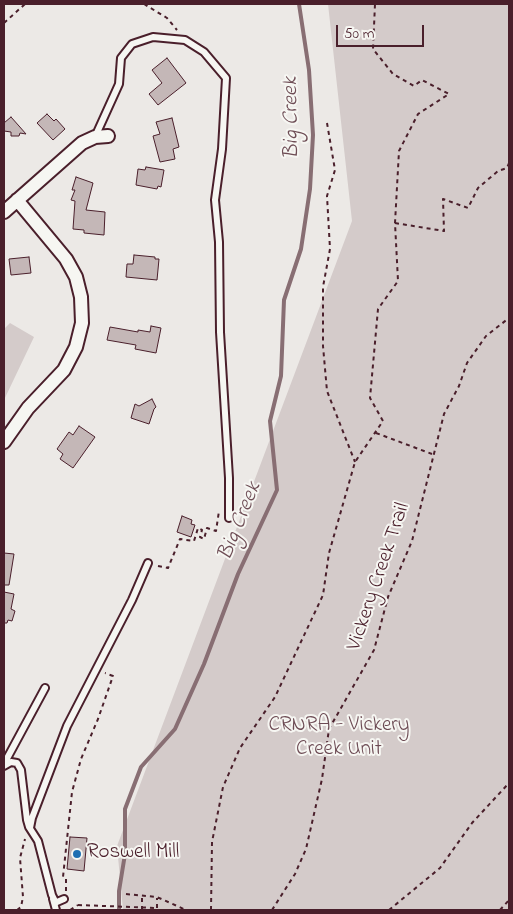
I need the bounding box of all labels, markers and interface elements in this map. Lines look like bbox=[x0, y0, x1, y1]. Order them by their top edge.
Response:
scale bar bbox=[338, 15, 426, 47]
text: 50 m bbox=[344, 23, 374, 45]
water label: Big Creek bbox=[279, 77, 307, 159]
water label: Big Creek bbox=[213, 479, 269, 565]
street label: Vickery Creek Trail bbox=[343, 500, 417, 654]
park label: CRNRA - Vickery Creek Unit bbox=[268, 714, 410, 764]
place label: Roswell Mill bbox=[87, 841, 179, 867]
marker: Roswell Mill bbox=[71, 848, 83, 860]

